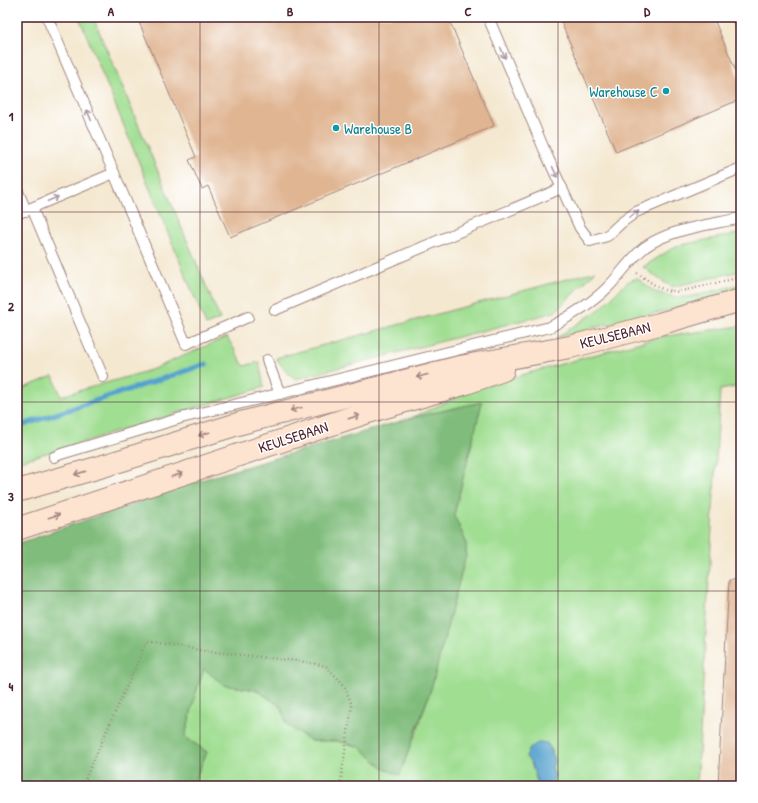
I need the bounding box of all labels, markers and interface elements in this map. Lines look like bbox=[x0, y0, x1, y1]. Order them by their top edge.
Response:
text: A bbox=[108, 2, 115, 20]
text: B bbox=[287, 2, 294, 20]
text: C bbox=[464, 2, 472, 20]
text: D bbox=[644, 2, 651, 20]
one-way arrow bbox=[500, 46, 508, 58]
place label: Warehouse C bbox=[589, 81, 658, 102]
marker: Warehouse C bbox=[661, 86, 671, 96]
text: 1 bbox=[9, 107, 14, 125]
one-way arrow bbox=[85, 109, 92, 121]
place label: Warehouse B bbox=[344, 118, 412, 139]
marker: Warehouse B bbox=[331, 123, 341, 133]
one-way arrow bbox=[552, 166, 559, 178]
one-way arrow bbox=[46, 195, 58, 202]
one-way arrow bbox=[628, 210, 639, 218]
text: 2 bbox=[8, 297, 15, 315]
street label: KEULSEBAAN bbox=[578, 316, 653, 354]
one-way arrow bbox=[416, 373, 429, 381]
one-way arrow bbox=[290, 405, 303, 413]
one-way arrow bbox=[347, 413, 360, 420]
street label: KEULSEBAAN bbox=[255, 416, 331, 458]
one-way arrow bbox=[198, 431, 211, 438]
one-way arrow bbox=[74, 470, 87, 477]
one-way arrow bbox=[171, 471, 183, 479]
text: 3 bbox=[8, 487, 14, 505]
one-way arrow bbox=[47, 512, 60, 519]
text: 4 bbox=[9, 677, 14, 695]

